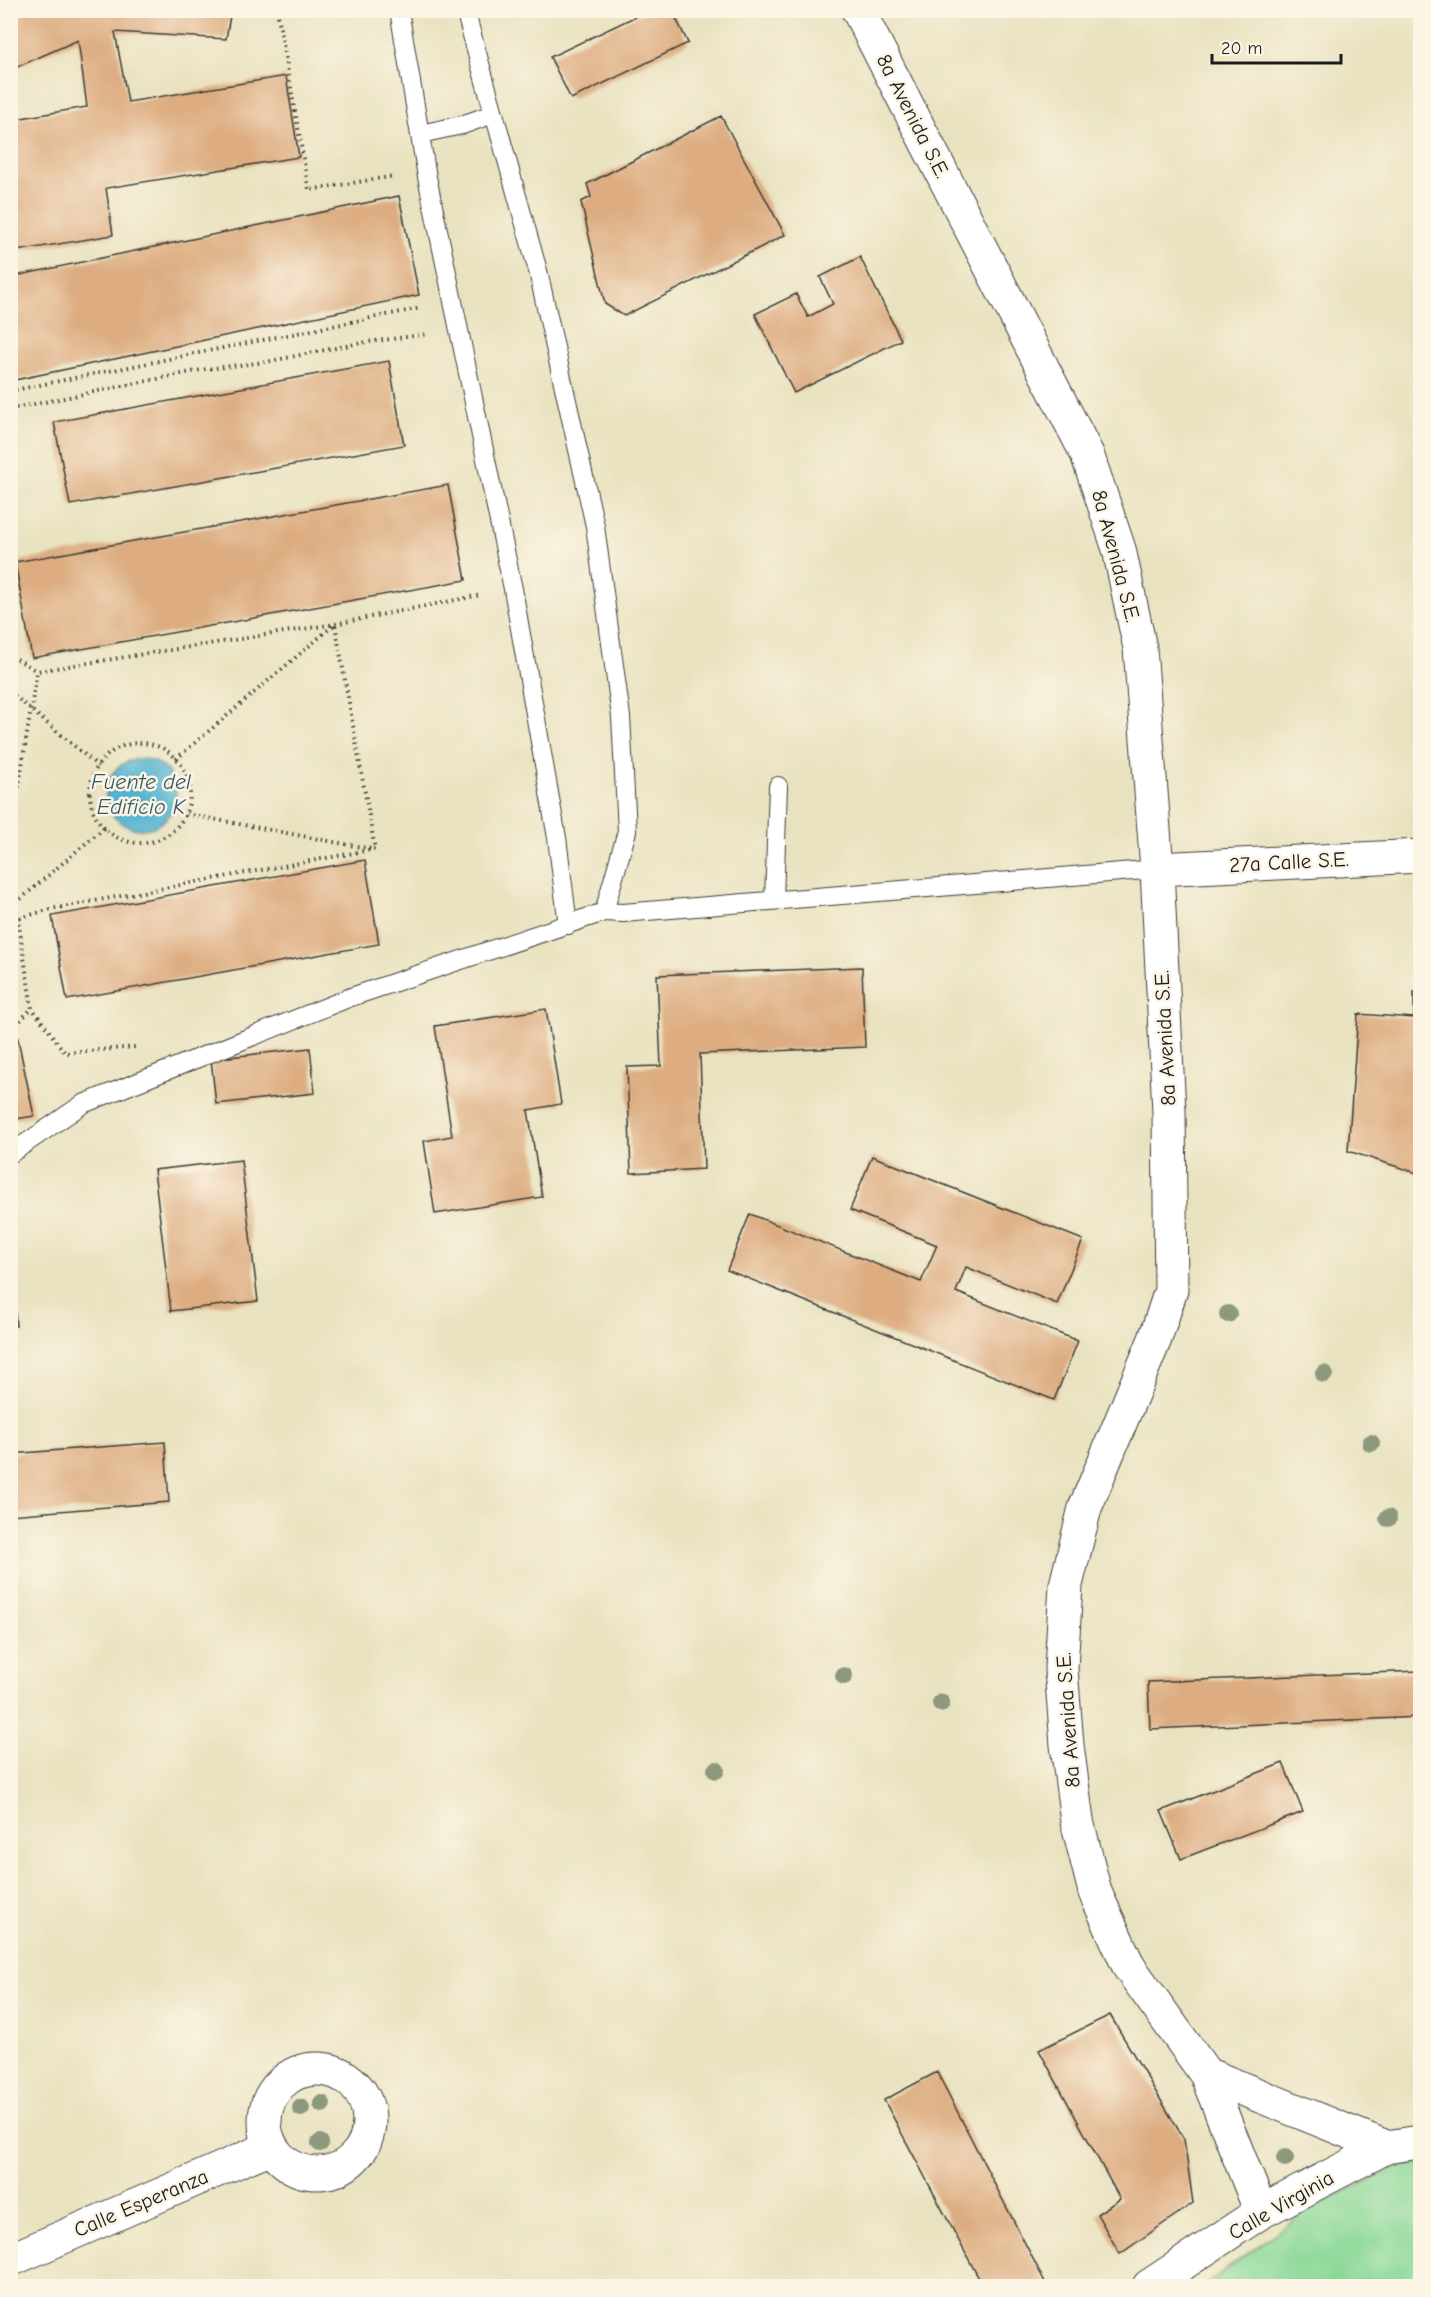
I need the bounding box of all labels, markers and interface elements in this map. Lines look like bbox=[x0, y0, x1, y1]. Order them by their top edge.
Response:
scale bar bbox=[1212, 27, 1341, 65]
text: 20 m bbox=[1221, 38, 1262, 59]
street label: 8a Avenida S.E. bbox=[871, 50, 955, 182]
street label: 8a Avenida S.E. bbox=[1087, 487, 1145, 625]
water label: Fuente del Edificio K bbox=[91, 769, 192, 820]
street label: 27a Calle S.E. bbox=[1229, 847, 1349, 877]
street label: 8a Avenida S.E. bbox=[1149, 970, 1181, 1106]
street label: 8a Avenida S.E. bbox=[1051, 1651, 1085, 1789]
street label: Calle Esperanza bbox=[70, 2164, 212, 2242]
street label: Calle Virginia bbox=[1224, 2165, 1338, 2245]

